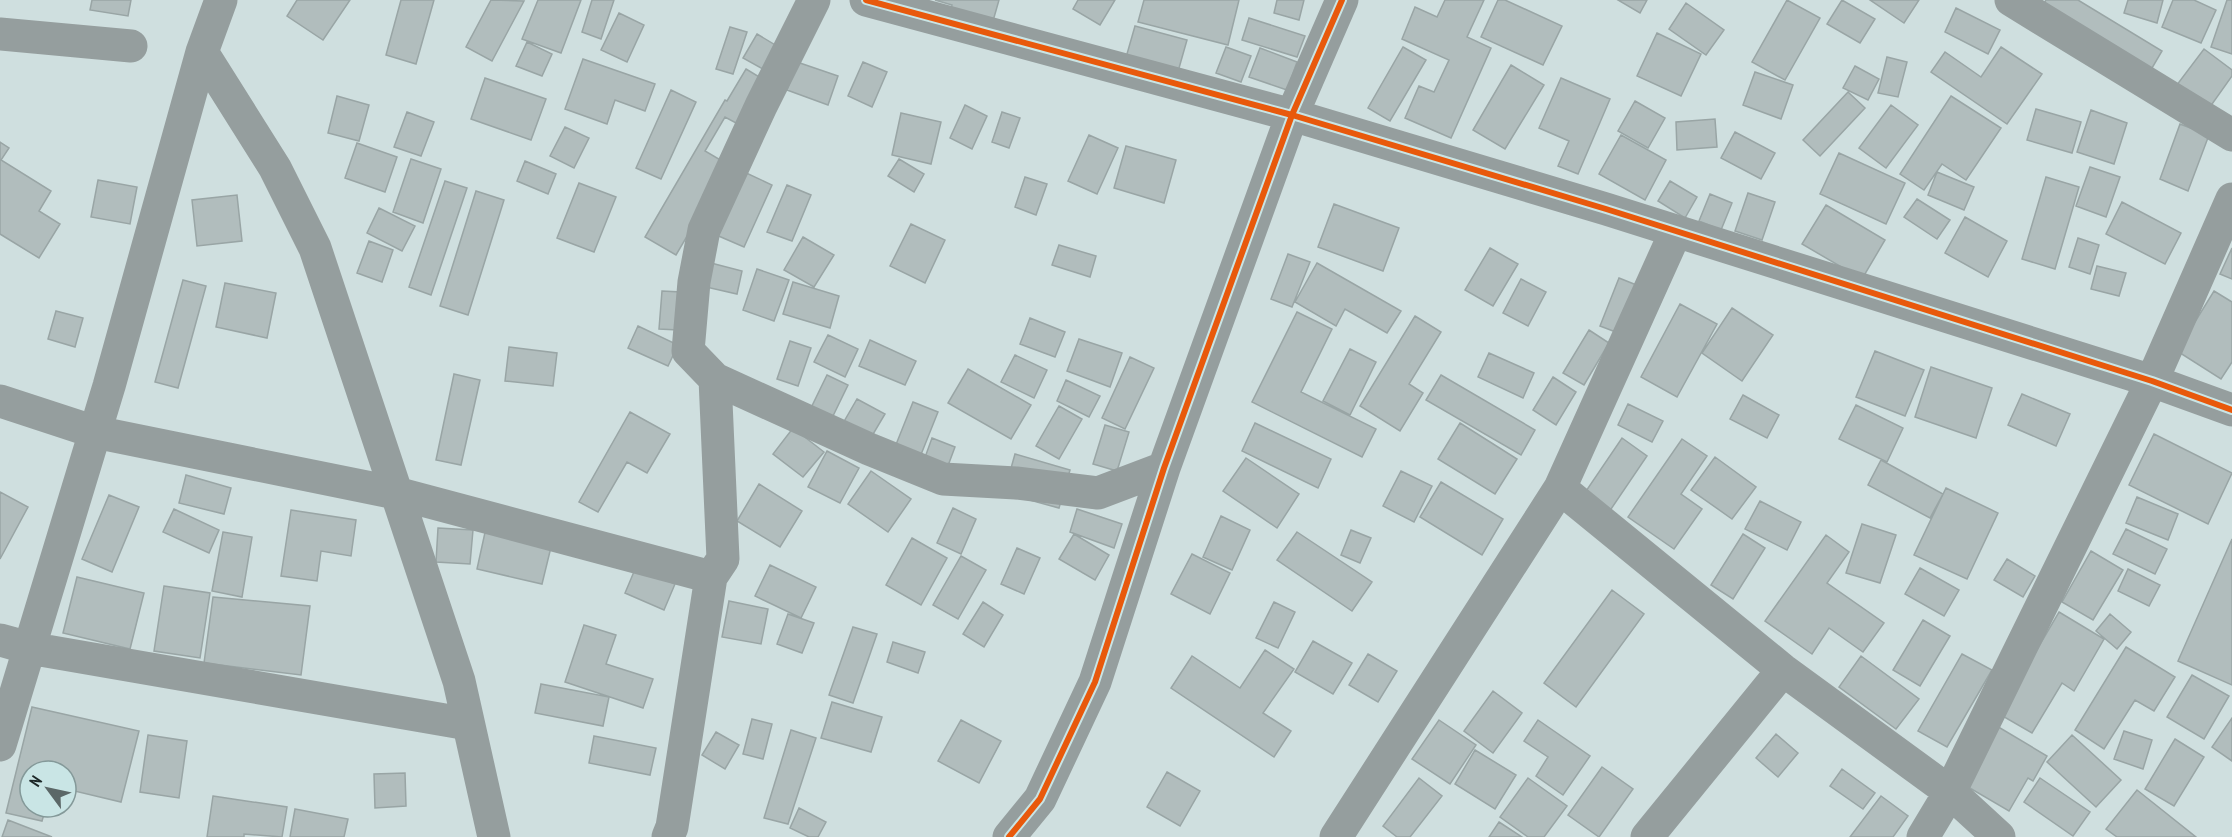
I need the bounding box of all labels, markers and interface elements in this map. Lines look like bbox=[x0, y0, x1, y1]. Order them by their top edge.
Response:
north arrow bbox=[18, 759, 78, 819]
text: N bbox=[25, 772, 46, 790]

